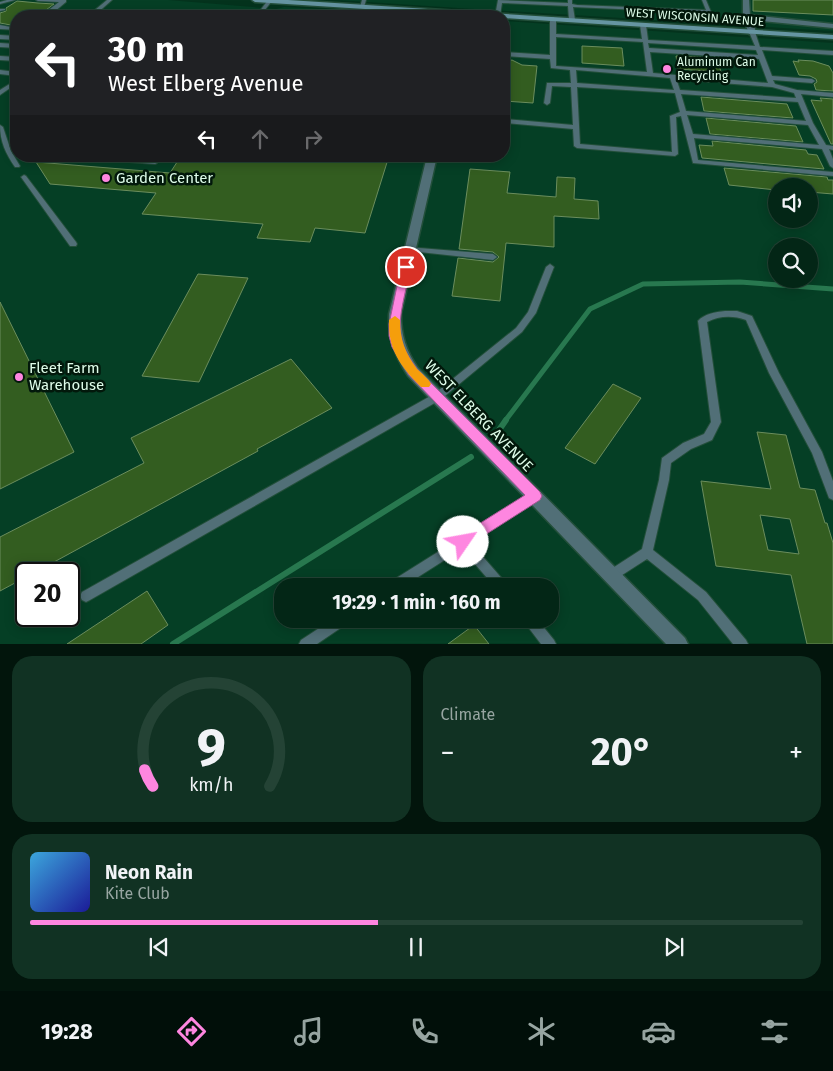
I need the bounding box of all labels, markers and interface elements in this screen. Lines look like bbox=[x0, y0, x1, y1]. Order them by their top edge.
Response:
street label: WEST WISCONSIN AVENUE bbox=[625, 5, 765, 29]
text: 30 m bbox=[108, 28, 185, 70]
icon: left bbox=[25, 30, 90, 95]
place label: Aluminum Can Recycling bbox=[677, 55, 756, 83]
marker: Aluminum Can Recycling bbox=[661, 63, 673, 75]
text: West Elberg Avenue bbox=[108, 70, 304, 97]
icon: left bbox=[193, 125, 221, 153]
icon: ahead bbox=[246, 125, 274, 153]
icon: right bbox=[299, 125, 327, 153]
place label: Garden Center bbox=[116, 169, 213, 187]
marker: Garden Center bbox=[100, 172, 112, 184]
map controls bbox=[768, 178, 818, 288]
button: sound bbox=[768, 178, 818, 228]
button: search bbox=[768, 238, 818, 288]
pin bbox=[385, 246, 427, 288]
icon: arrive bbox=[392, 253, 420, 281]
street label: WEST ELBERG AVENUE bbox=[421, 357, 537, 475]
place label: Fleet Farm Warehouse bbox=[29, 359, 104, 394]
marker: Fleet Farm Warehouse bbox=[13, 371, 25, 383]
position arrow bbox=[436, 515, 488, 567]
speed limit sign: 20 bbox=[15, 562, 80, 627]
text: 19:29 · 1 min · 160 m bbox=[332, 591, 501, 614]
text: Climate bbox=[441, 705, 495, 724]
text: 9 bbox=[197, 716, 226, 779]
text: 20° bbox=[591, 729, 653, 775]
text: − bbox=[441, 736, 455, 769]
text: + bbox=[789, 736, 803, 769]
text: km/h bbox=[189, 774, 233, 796]
text: Neon Rain bbox=[105, 861, 193, 884]
text: Kite Club bbox=[105, 884, 170, 903]
icon: previous bbox=[145, 933, 173, 961]
icon: pause bbox=[402, 933, 430, 961]
icon: next bbox=[660, 933, 688, 961]
icon: directions bbox=[174, 1014, 209, 1049]
icon: music bbox=[291, 1014, 326, 1049]
icon: phone bbox=[407, 1014, 442, 1049]
icon: climate bbox=[524, 1014, 559, 1049]
icon: car bbox=[641, 1014, 676, 1049]
icon: filters bbox=[757, 1014, 792, 1049]
text: 19:28 bbox=[41, 1018, 93, 1045]

